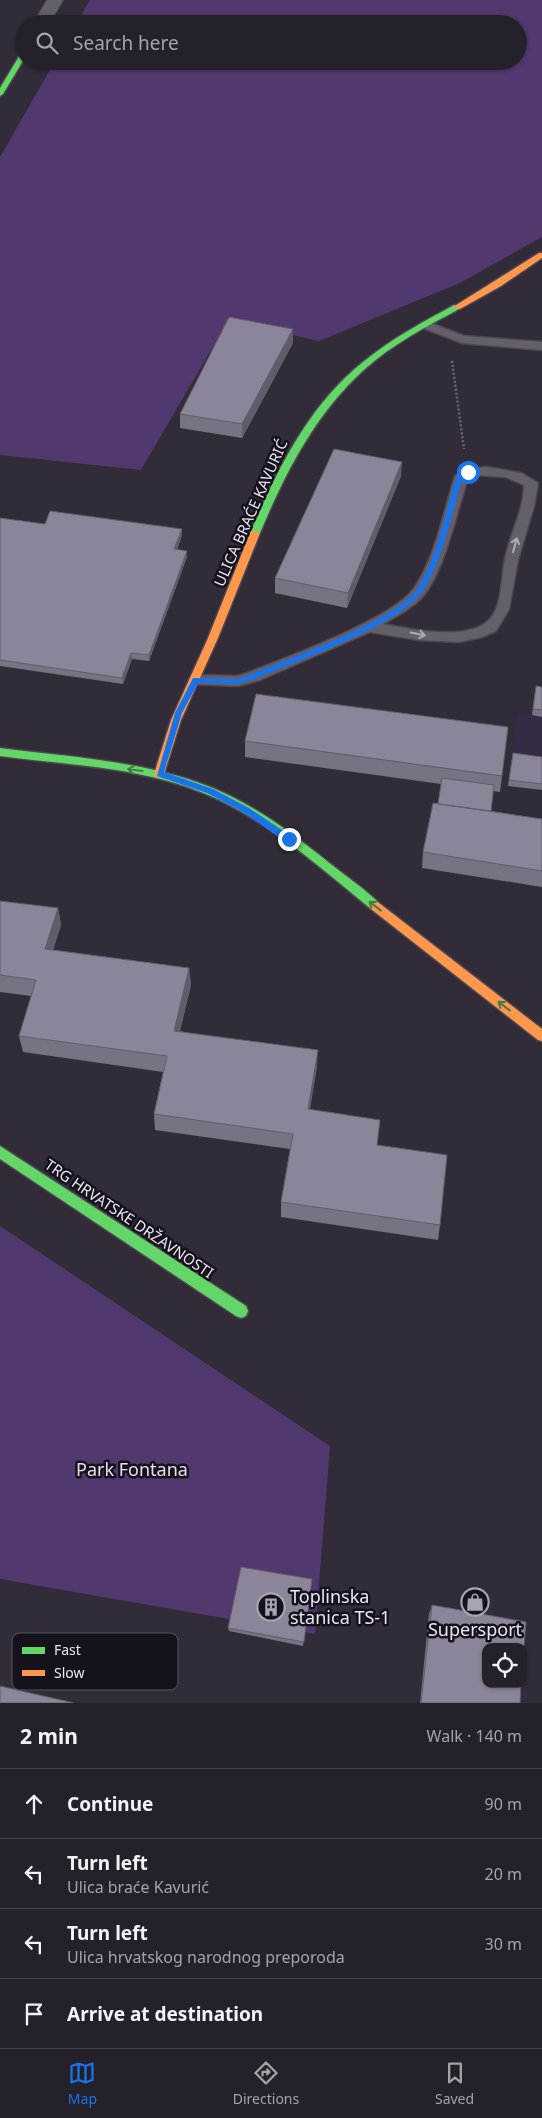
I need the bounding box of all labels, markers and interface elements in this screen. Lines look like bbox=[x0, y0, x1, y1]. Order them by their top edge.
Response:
search box bbox=[15, 15, 527, 70]
icon: search bbox=[33, 29, 61, 57]
text: Search here bbox=[73, 30, 179, 56]
street label: ULICA BRAĆE KAVURIĆ bbox=[209, 435, 292, 589]
route start bbox=[457, 461, 480, 484]
one-way arrow bbox=[511, 537, 521, 553]
one-way arrow bbox=[409, 629, 425, 639]
one-way arrow bbox=[127, 765, 143, 775]
route end bbox=[278, 828, 301, 851]
one-way arrow bbox=[369, 901, 382, 912]
one-way arrow bbox=[497, 1001, 510, 1012]
street label: TRG HRVATSKE DRŽAVNOSTI bbox=[41, 1154, 218, 1282]
park label: Park Fontana bbox=[76, 1457, 188, 1481]
place label: Toplinska stanica TS-1 bbox=[290, 1584, 390, 1629]
shop icon: Supersport bbox=[460, 1587, 490, 1617]
building icon: Toplinska stanica TS-1 bbox=[256, 1592, 286, 1622]
place label: Supersport bbox=[428, 1617, 523, 1641]
legend bbox=[12, 1633, 178, 1690]
text: Fast bbox=[54, 1640, 81, 1659]
map controls bbox=[482, 1643, 527, 1688]
button: locate bbox=[482, 1643, 527, 1688]
text: Slow bbox=[54, 1663, 85, 1682]
text: 2 min bbox=[20, 1722, 78, 1750]
text: Walk · 140 m bbox=[427, 1725, 522, 1747]
icon: ahead bbox=[20, 1790, 48, 1818]
text: Continue bbox=[67, 1791, 153, 1817]
text: 90 m bbox=[485, 1793, 522, 1815]
text: Turn left bbox=[67, 1850, 148, 1876]
icon: left bbox=[20, 1860, 48, 1888]
text: 20 m bbox=[485, 1863, 522, 1885]
text: Ulica braće Kavurić bbox=[67, 1876, 209, 1898]
text: Turn left bbox=[67, 1920, 148, 1946]
icon: left bbox=[20, 1930, 48, 1958]
text: 30 m bbox=[485, 1933, 522, 1955]
text: Ulica hrvatskog narodnog preporoda bbox=[67, 1946, 345, 1968]
icon: arrive bbox=[20, 2000, 48, 2028]
text: Arrive at destination bbox=[67, 2001, 263, 2027]
tab: Map bbox=[68, 2059, 97, 2108]
tab: Directions bbox=[233, 2059, 299, 2108]
tab: Saved bbox=[435, 2059, 474, 2108]

